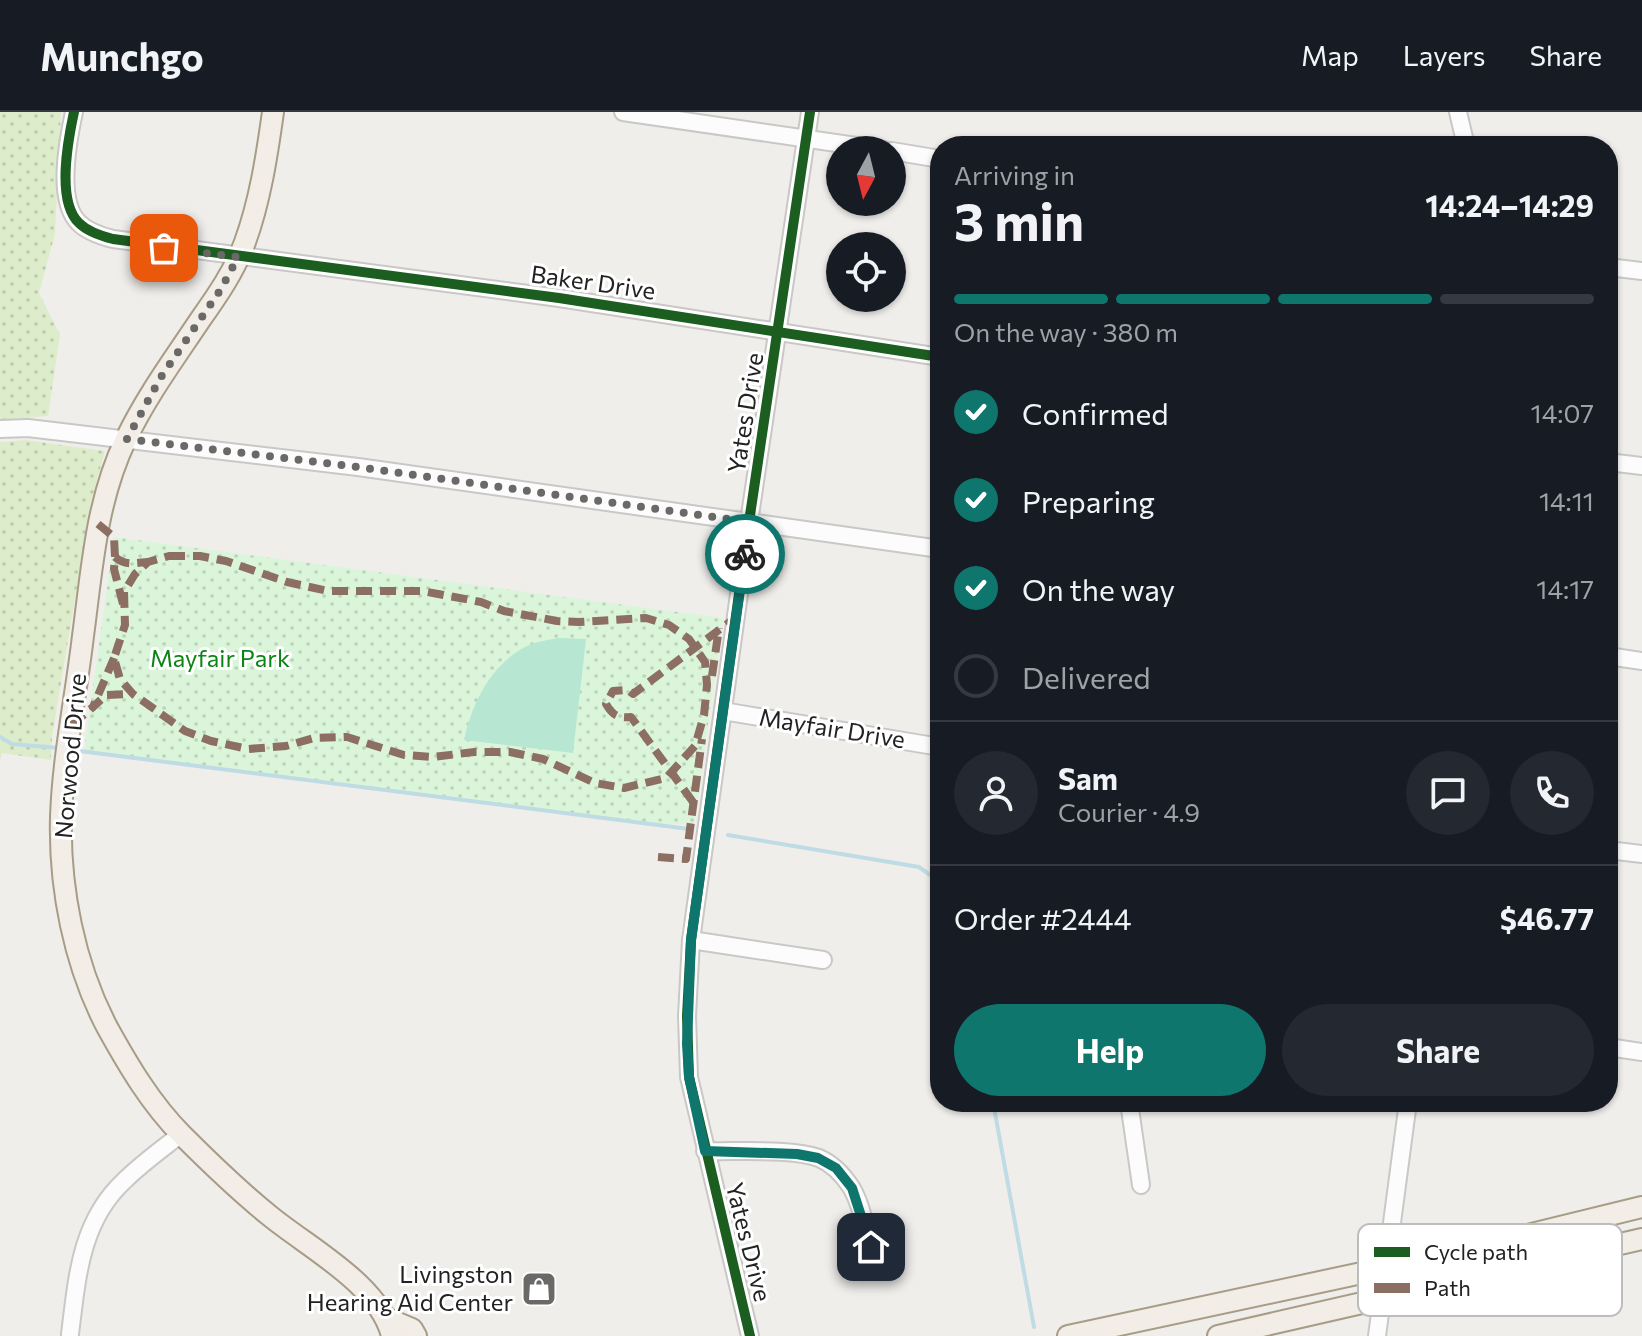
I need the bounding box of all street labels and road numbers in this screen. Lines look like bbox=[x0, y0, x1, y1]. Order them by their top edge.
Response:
street label: Baker Drive bbox=[529, 258, 657, 305]
street label: Yates Drive bbox=[721, 350, 768, 475]
street label: Norwood Drive bbox=[48, 672, 91, 840]
street label: Mayfair Drive bbox=[757, 702, 907, 753]
street label: Yates Drive bbox=[721, 1179, 778, 1304]

